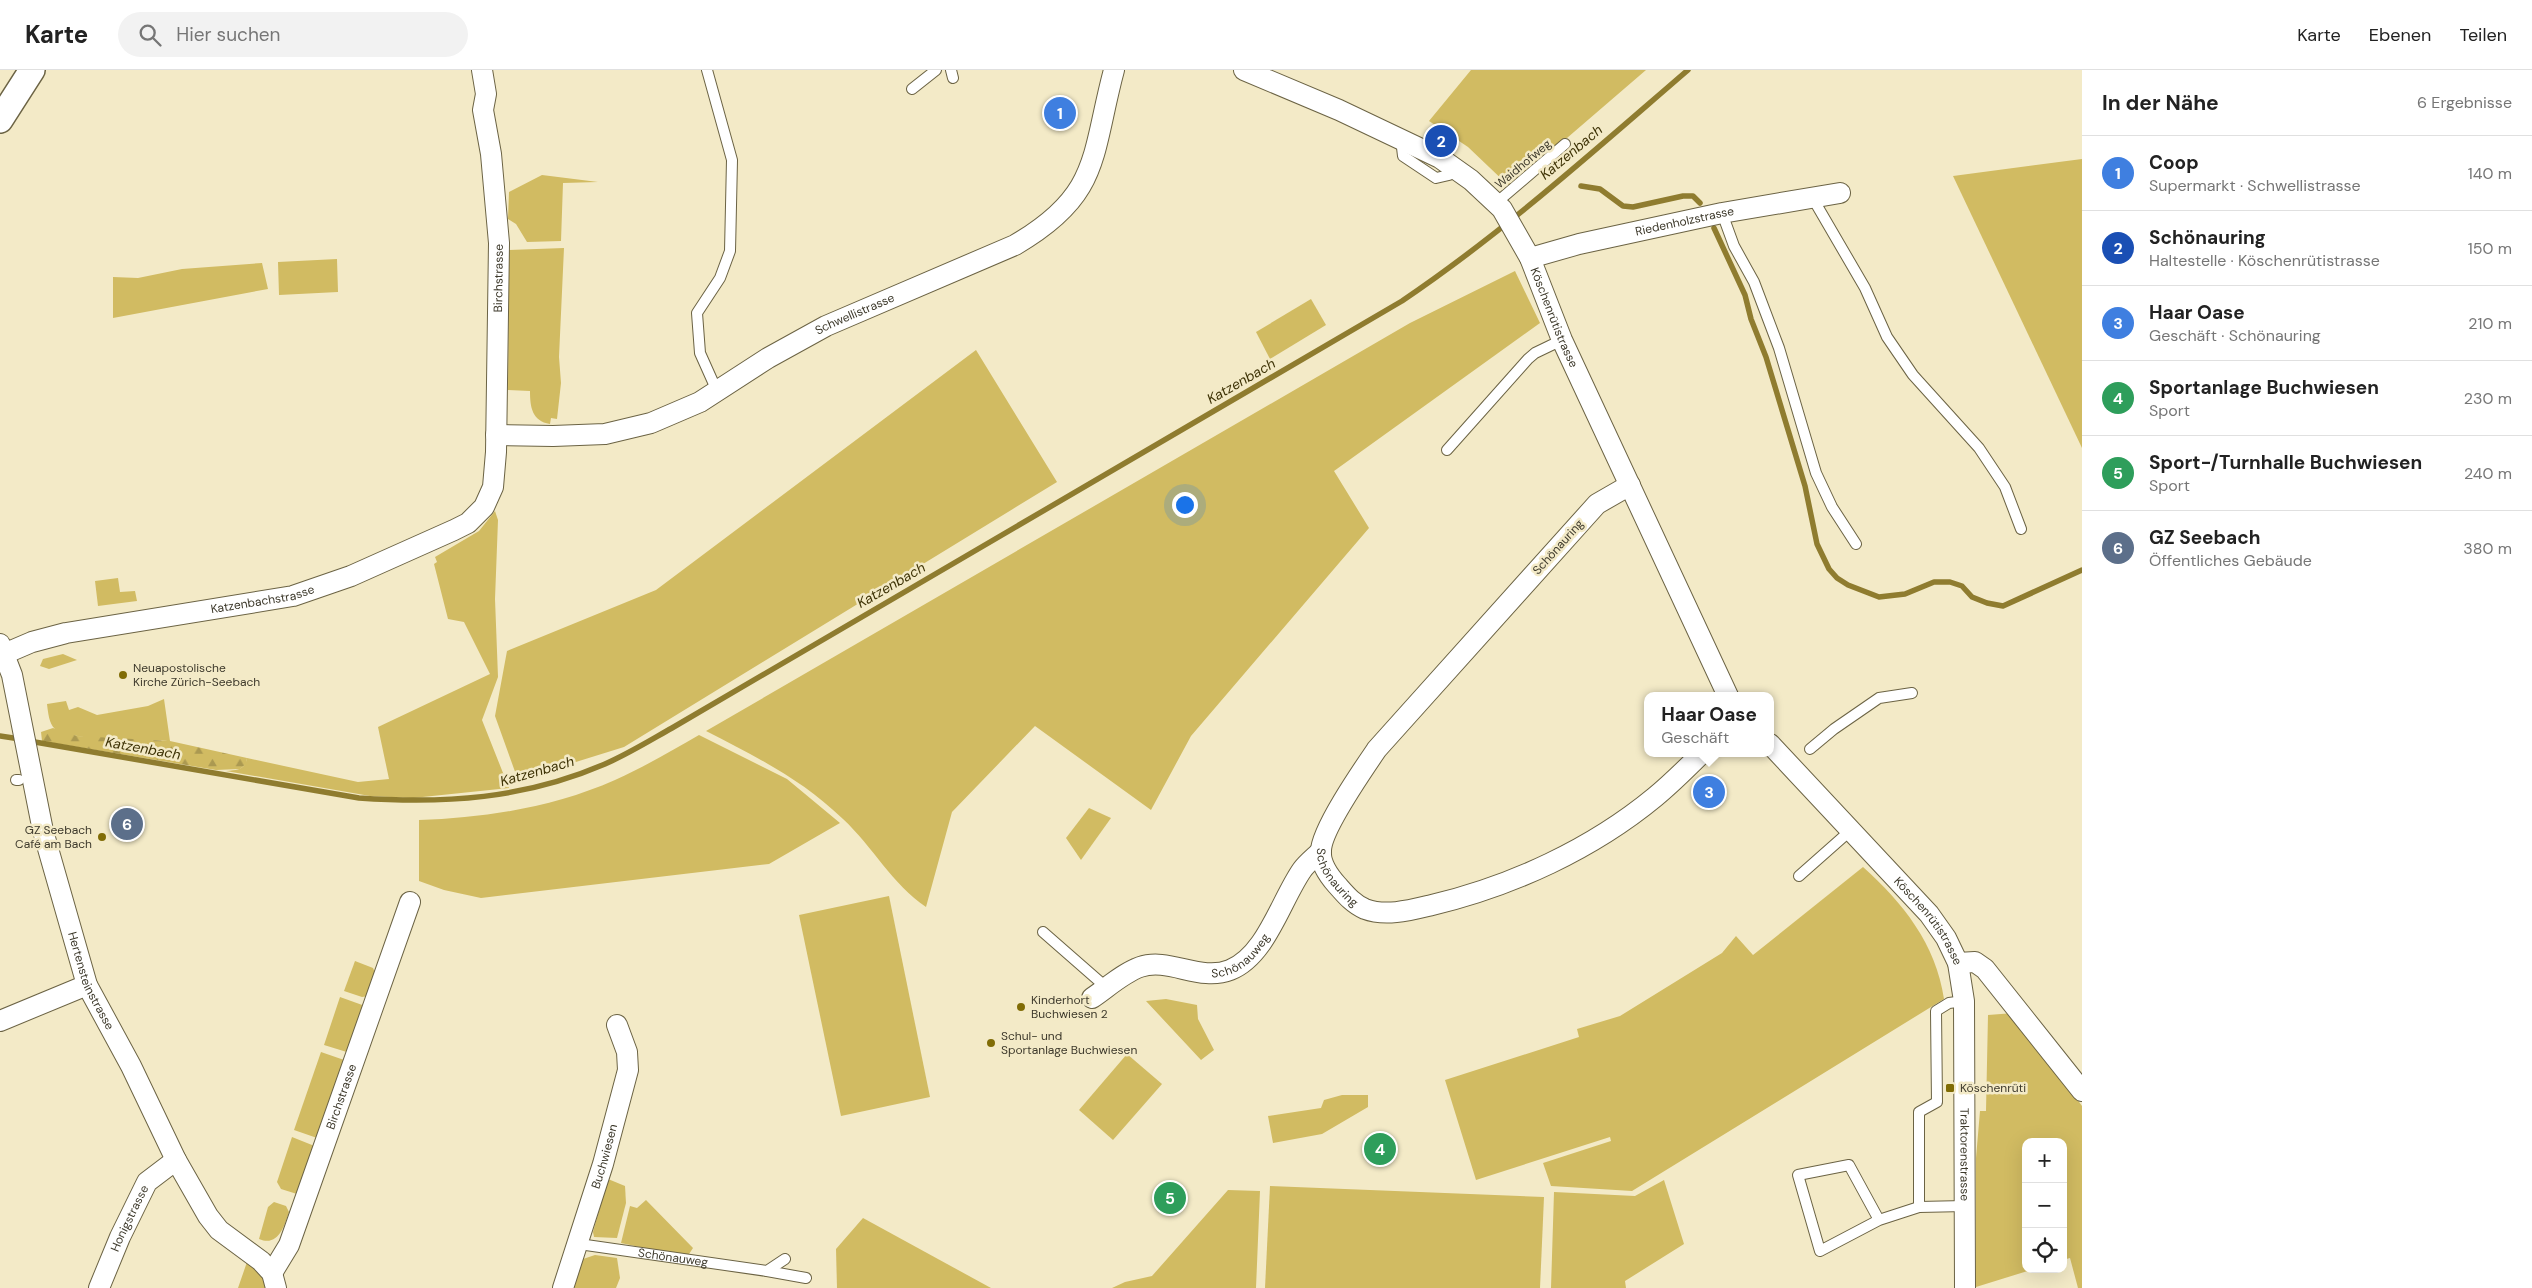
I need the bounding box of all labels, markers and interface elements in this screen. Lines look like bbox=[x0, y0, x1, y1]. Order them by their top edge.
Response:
search box bbox=[118, 12, 468, 57]
text: Karte bbox=[25, 19, 88, 50]
icon: search bbox=[136, 21, 164, 49]
text: Hier suchen bbox=[176, 22, 281, 47]
text: Karte bbox=[2297, 23, 2341, 47]
text: Ebenen bbox=[2369, 23, 2431, 47]
text: Teilen bbox=[2459, 23, 2507, 47]
text: In der Nähe bbox=[2102, 89, 2219, 117]
text: 6 Ergebnisse bbox=[2417, 92, 2512, 113]
pin: 1 bbox=[1044, 94, 1076, 132]
water label: Katzenbach bbox=[1536, 121, 1606, 183]
pin: 2 bbox=[1425, 122, 1457, 160]
street label: Waidhofweg bbox=[1492, 136, 1555, 192]
text: Coop bbox=[2149, 150, 2199, 175]
text: 1 bbox=[2115, 163, 2121, 184]
text: 140 m bbox=[2468, 163, 2512, 184]
text: Supermarkt · Schwellistrasse bbox=[2149, 175, 2361, 196]
street label: Riedenholzstrasse bbox=[1634, 203, 1735, 240]
text: Schönauring bbox=[2149, 225, 2266, 250]
text: 2 bbox=[2113, 238, 2123, 259]
text: 150 m bbox=[2468, 238, 2512, 259]
street label: Birchstrasse bbox=[490, 244, 507, 313]
text: Haltestelle · Köschenrütistrasse bbox=[2149, 250, 2380, 271]
street label: Köschenrütistrasse bbox=[1527, 265, 1582, 370]
street label: Schwellistrasse bbox=[812, 290, 897, 339]
text: Haar Oase bbox=[2149, 300, 2245, 325]
text: 3 bbox=[2113, 313, 2123, 334]
text: 210 m bbox=[2468, 313, 2512, 334]
text: Geschäft · Schönauring bbox=[2149, 325, 2321, 346]
water label: Katzenbach bbox=[1204, 354, 1278, 408]
text: Sportanlage Buchwiesen bbox=[2149, 375, 2379, 400]
text: 4 bbox=[2113, 388, 2123, 409]
text: 230 m bbox=[2464, 388, 2512, 409]
text: Sport bbox=[2149, 400, 2190, 421]
text: Sport-/Turnhalle Buchwiesen bbox=[2149, 450, 2422, 475]
text: 5 bbox=[2113, 463, 2123, 484]
text: 240 m bbox=[2464, 463, 2512, 484]
text: Sport bbox=[2149, 475, 2190, 496]
your location bbox=[1172, 492, 1198, 518]
street label: Schönauring bbox=[1529, 516, 1587, 578]
text: GZ Seebach bbox=[2149, 525, 2260, 550]
text: 6 bbox=[2113, 538, 2123, 559]
text: 380 m bbox=[2463, 538, 2512, 559]
text: Öffentliches Gebäude bbox=[2149, 550, 2312, 571]
water label: Katzenbach bbox=[854, 558, 928, 612]
street label: Katzenbachstrasse bbox=[210, 581, 317, 617]
place label: Neuapostolische Kirche Zürich-Seebach bbox=[133, 660, 260, 690]
marker: Neuapostolische Kirche Zürich-Seebach bbox=[117, 669, 129, 681]
popup bbox=[1644, 692, 1774, 757]
text: Haar Oase bbox=[1661, 702, 1757, 727]
text: Geschäft bbox=[1661, 727, 1729, 748]
water label: Katzenbach bbox=[104, 733, 182, 763]
water label: Katzenbach bbox=[498, 752, 576, 790]
pin: 3 bbox=[1693, 773, 1725, 811]
pin: 6 bbox=[111, 805, 143, 843]
place label: GZ Seebach Café am Bach bbox=[15, 822, 92, 852]
marker: GZ Seebach Café am Bach bbox=[96, 831, 108, 843]
street label: Schönauring bbox=[1313, 847, 1362, 911]
street label: Köschenrütistrasse bbox=[1890, 873, 1966, 968]
street label: Hertensteinstrasse bbox=[64, 930, 118, 1033]
street label: Schönauweg bbox=[1211, 930, 1273, 981]
place label: Kinderhort Buchwiesen 2 bbox=[1031, 992, 1108, 1022]
marker: Kinderhort Buchwiesen 2 bbox=[1015, 1001, 1027, 1013]
place label: Schul- und Sportanlage Buchwiesen bbox=[1001, 1028, 1137, 1058]
marker: Schul- und Sportanlage Buchwiesen bbox=[985, 1037, 997, 1049]
street label: Birchstrasse bbox=[322, 1062, 360, 1132]
place label: Köschenrüti bbox=[1960, 1080, 2026, 1096]
marker: Köschenrüti bbox=[1944, 1082, 1956, 1094]
street label: Traktorenstrasse bbox=[1956, 1108, 1973, 1201]
street label: Buchwiesen bbox=[588, 1122, 621, 1191]
pin: 4 bbox=[1364, 1130, 1396, 1168]
map controls bbox=[2022, 1138, 2067, 1273]
button: + bbox=[2022, 1138, 2067, 1183]
pin: 5 bbox=[1154, 1179, 1186, 1217]
street label: Honigstrasse bbox=[107, 1182, 152, 1254]
button: − bbox=[2022, 1183, 2067, 1228]
button: locate bbox=[2022, 1228, 2067, 1273]
street label: Schönauweg bbox=[637, 1245, 709, 1270]

